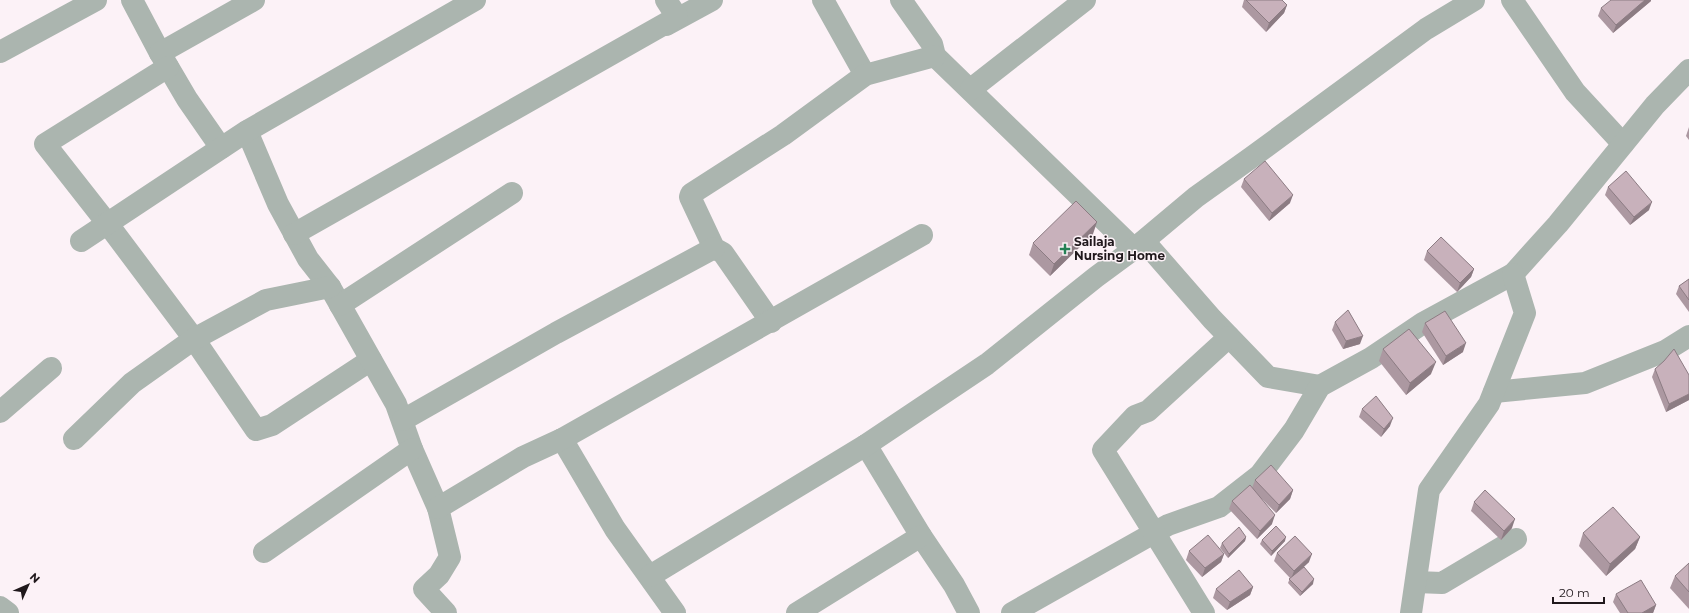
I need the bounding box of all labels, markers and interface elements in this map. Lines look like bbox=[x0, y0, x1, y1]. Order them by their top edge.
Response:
place label: Sailaja Nursing Home bbox=[1074, 234, 1165, 263]
marker: Sailaja Nursing Home bbox=[1059, 243, 1071, 255]
north arrow bbox=[8, 565, 48, 605]
text: N bbox=[27, 570, 43, 586]
scale bar bbox=[1553, 579, 1604, 605]
text: 20 m bbox=[1559, 585, 1590, 600]

